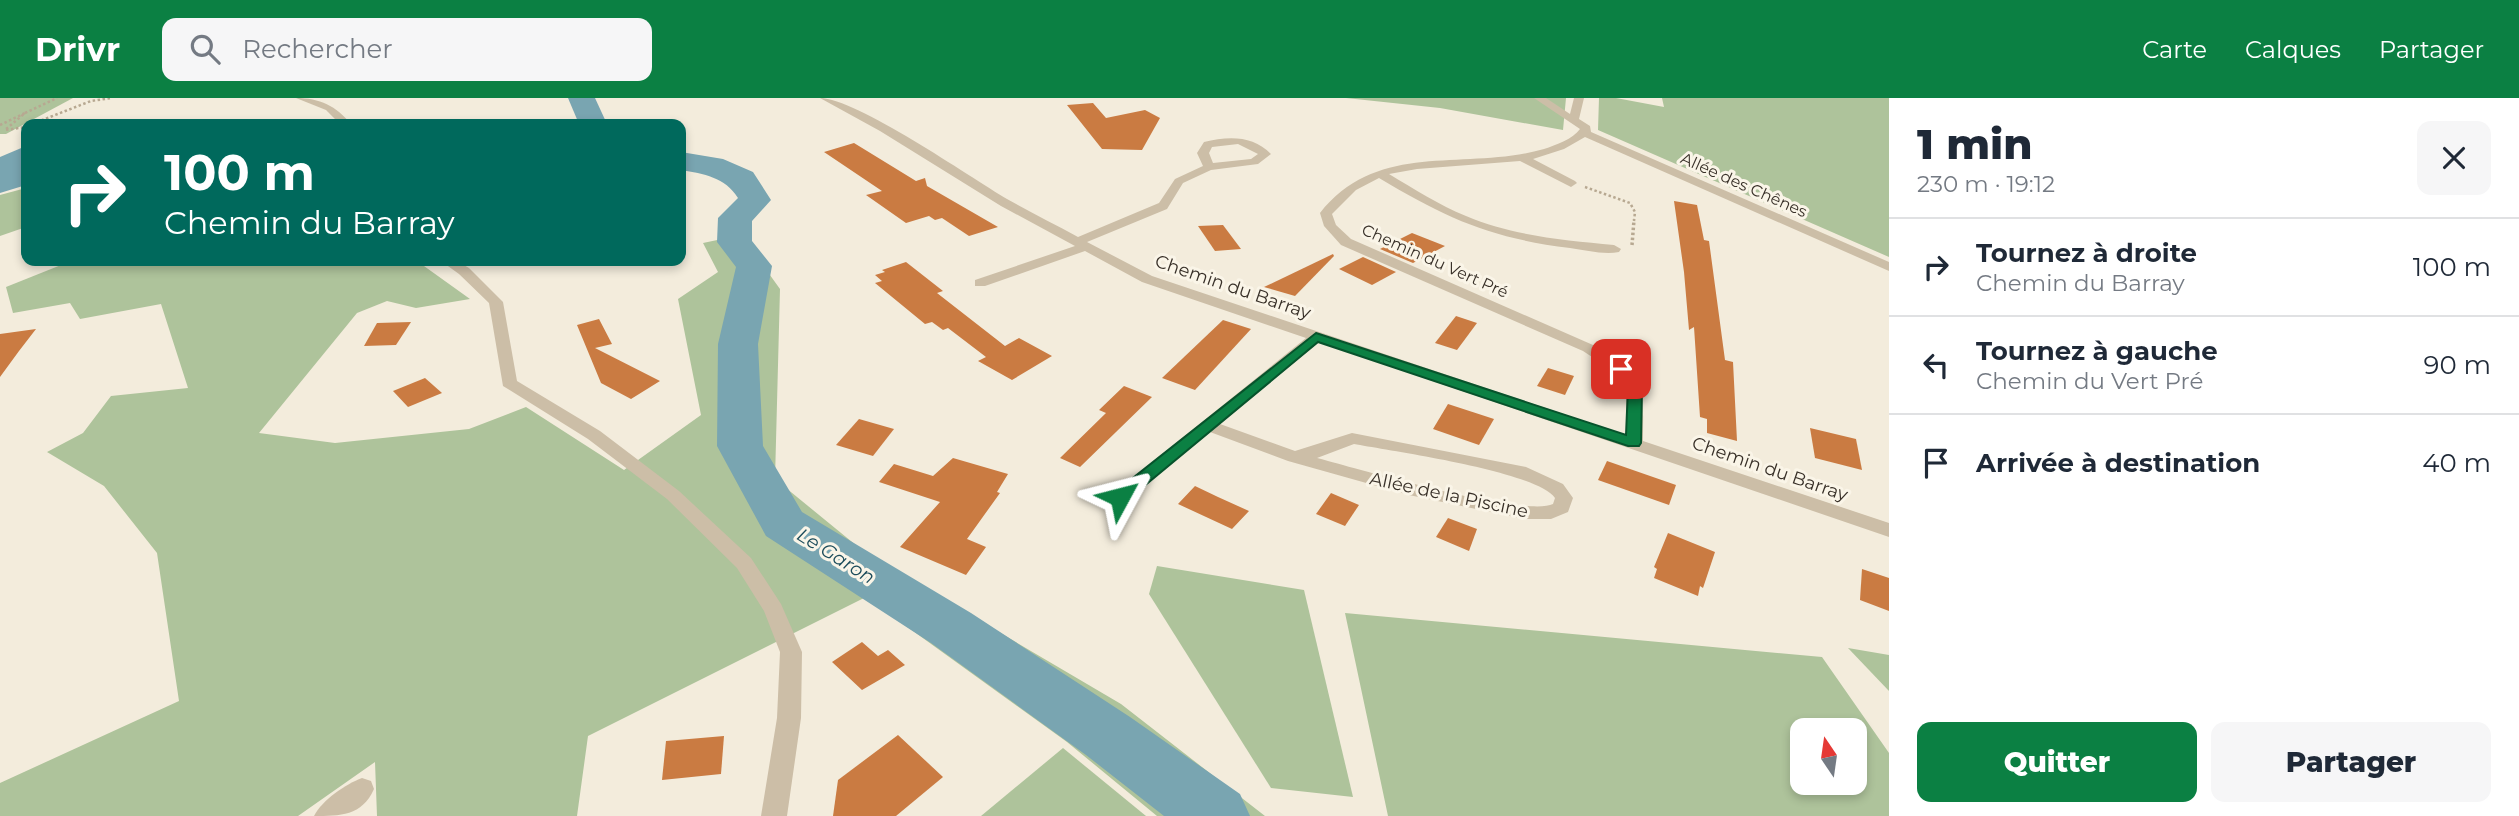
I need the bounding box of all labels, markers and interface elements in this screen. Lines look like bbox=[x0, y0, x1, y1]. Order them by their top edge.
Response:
search box bbox=[162, 18, 652, 81]
text: Drivr bbox=[35, 29, 120, 69]
icon: search bbox=[186, 30, 224, 68]
text: Rechercher bbox=[242, 33, 393, 65]
text: Carte bbox=[2142, 35, 2207, 64]
text: Calques bbox=[2245, 35, 2341, 64]
text: Partager bbox=[2379, 35, 2484, 64]
text: 1 min bbox=[1917, 118, 2033, 170]
button: close bbox=[2417, 121, 2491, 195]
text: 100 m bbox=[164, 143, 315, 202]
icon: right bbox=[49, 147, 140, 238]
street label: Allée des Chênes bbox=[1678, 149, 1810, 221]
text: 230 m · 19:12 bbox=[1917, 170, 2055, 198]
text: Chemin du Barray bbox=[164, 203, 455, 242]
street label: Chemin du Vert Pré bbox=[1359, 220, 1511, 302]
text: Tournez à droite bbox=[1976, 237, 2197, 269]
icon: right bbox=[1917, 248, 1955, 286]
street label: Chemin du Barray bbox=[1152, 250, 1314, 324]
text: 100 m bbox=[2413, 251, 2491, 283]
text: Chemin du Barray bbox=[1976, 269, 2185, 297]
text: Tournez à gauche bbox=[1976, 335, 2218, 367]
pin bbox=[1591, 339, 1651, 399]
icon: left bbox=[1917, 346, 1955, 384]
text: 90 m bbox=[2424, 349, 2491, 381]
icon: arrive bbox=[1602, 350, 1640, 388]
text: Chemin du Vert Pré bbox=[1976, 367, 2203, 395]
street label: Chemin du Barray bbox=[1689, 432, 1851, 506]
icon: arrive bbox=[1917, 444, 1955, 482]
text: Arrivée à destination bbox=[1976, 447, 2260, 479]
text: 40 m bbox=[2422, 447, 2491, 479]
position arrow bbox=[1083, 460, 1157, 534]
street label: Allée de la Piscine bbox=[1368, 467, 1530, 523]
water label: Le Garon bbox=[793, 523, 879, 589]
north arrow bbox=[1790, 718, 1867, 794]
map controls bbox=[1790, 718, 1867, 795]
button: Quitter bbox=[1917, 722, 2197, 802]
button: Partager bbox=[2211, 722, 2491, 802]

